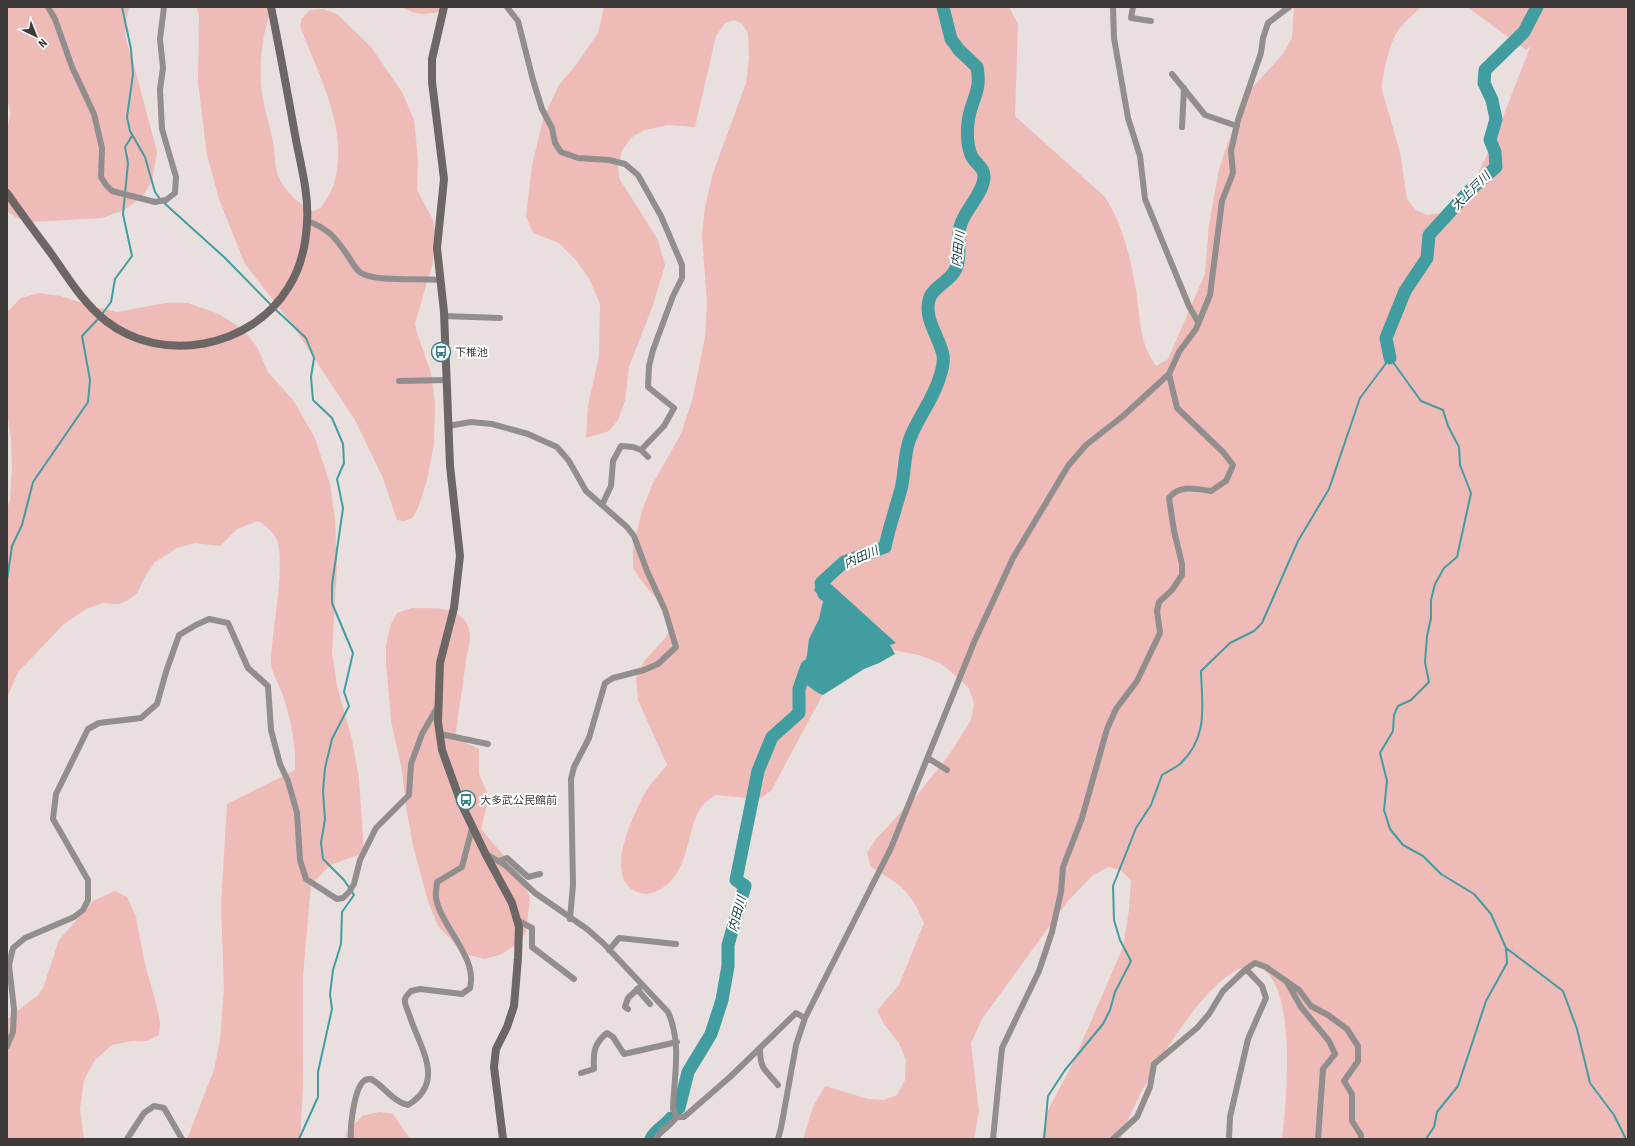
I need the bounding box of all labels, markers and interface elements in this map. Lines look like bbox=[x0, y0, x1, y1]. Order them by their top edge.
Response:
north arrow bbox=[16, 16, 56, 56]
text: N bbox=[35, 36, 49, 50]
water label: 大上戸川 bbox=[1449, 168, 1494, 213]
water label: 内田川 bbox=[949, 228, 967, 268]
bus stop icon: 下椎池 bbox=[430, 341, 452, 363]
place label: 下椎池 bbox=[455, 346, 488, 359]
water label: 内田川 bbox=[842, 542, 882, 571]
bus stop icon: 大多武公民館前 bbox=[455, 789, 477, 811]
place label: 大多武公民館前 bbox=[480, 794, 557, 807]
water label: 内田川 bbox=[725, 893, 749, 933]

